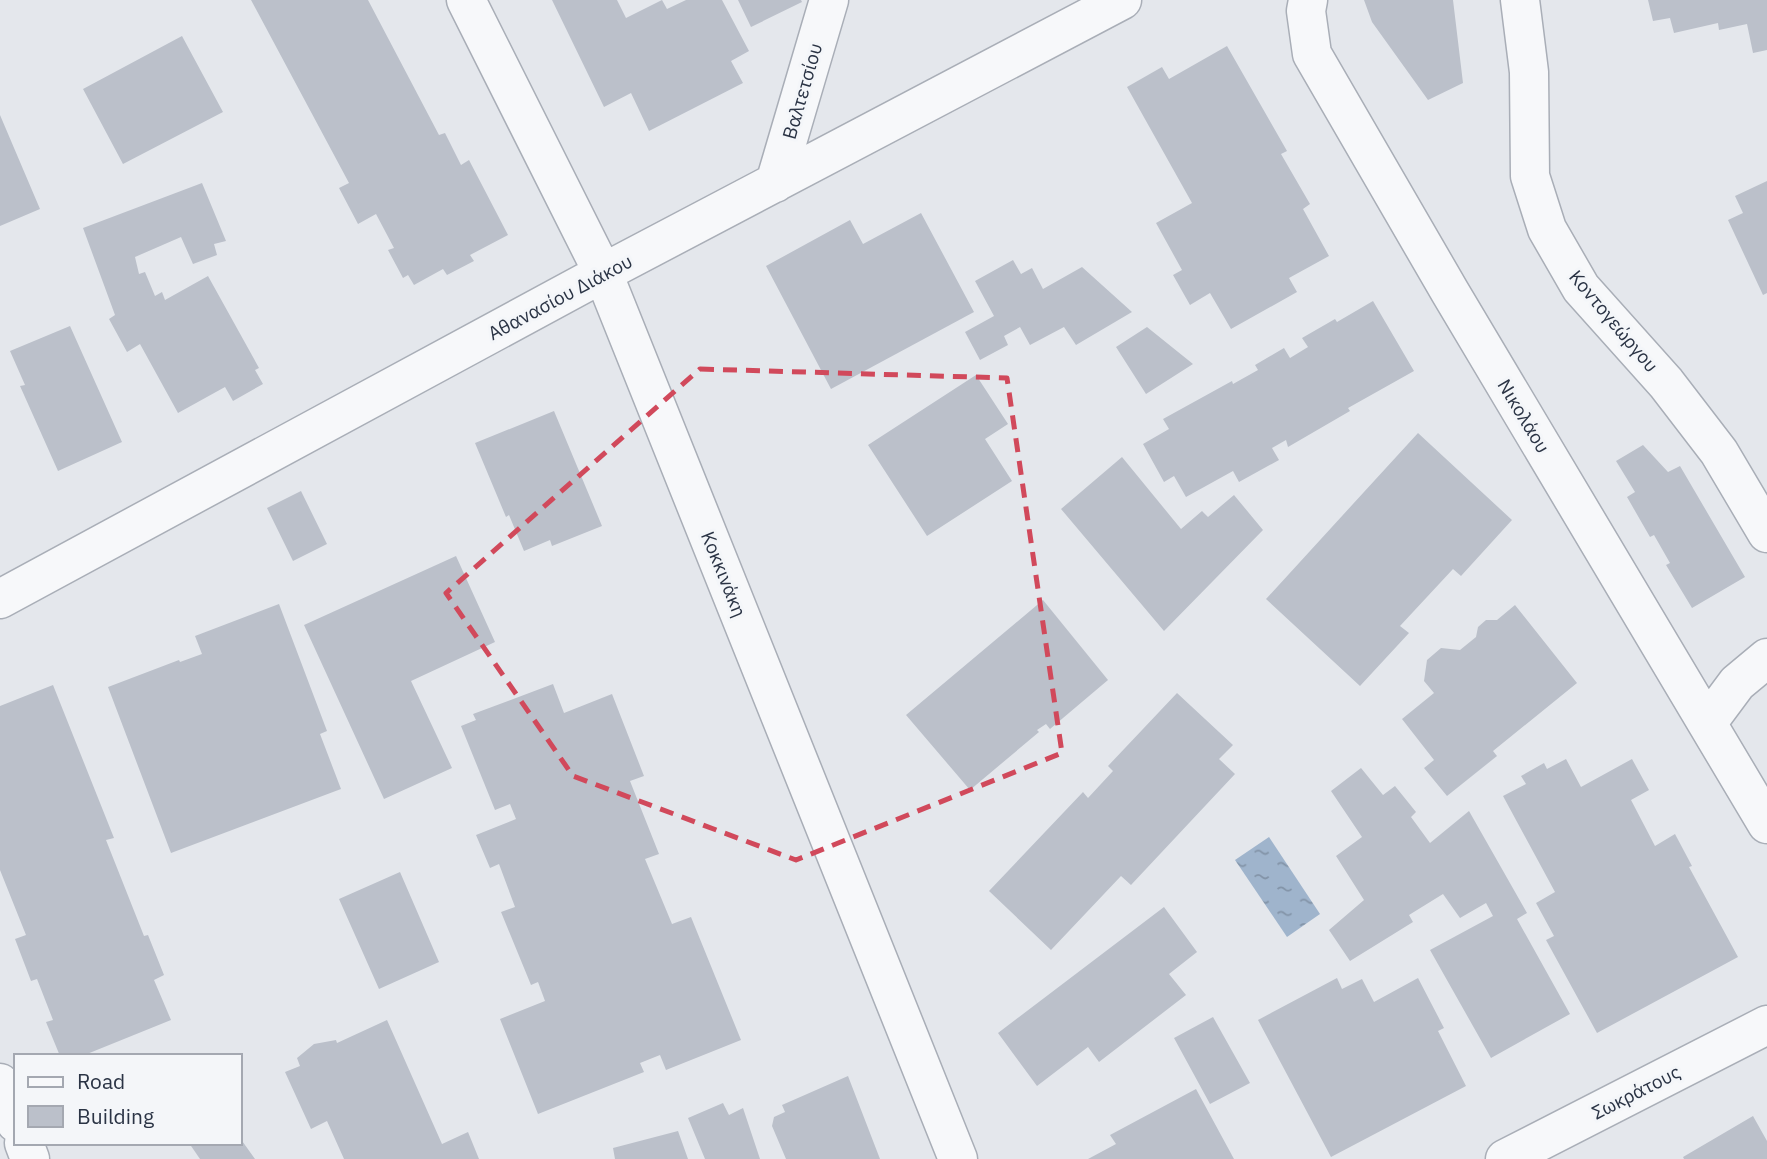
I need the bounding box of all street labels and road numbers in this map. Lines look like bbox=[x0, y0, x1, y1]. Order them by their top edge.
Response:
street label: Βαλτετσίου bbox=[777, 40, 827, 142]
street label: Αθανασίου Διάκου bbox=[484, 249, 636, 345]
street label: Κοντογεώργου bbox=[1564, 265, 1664, 377]
street label: Νικολάου bbox=[1493, 375, 1555, 457]
street label: Κοκκινάκη bbox=[696, 528, 752, 620]
street label: Σωκράτους bbox=[1588, 1059, 1684, 1125]

